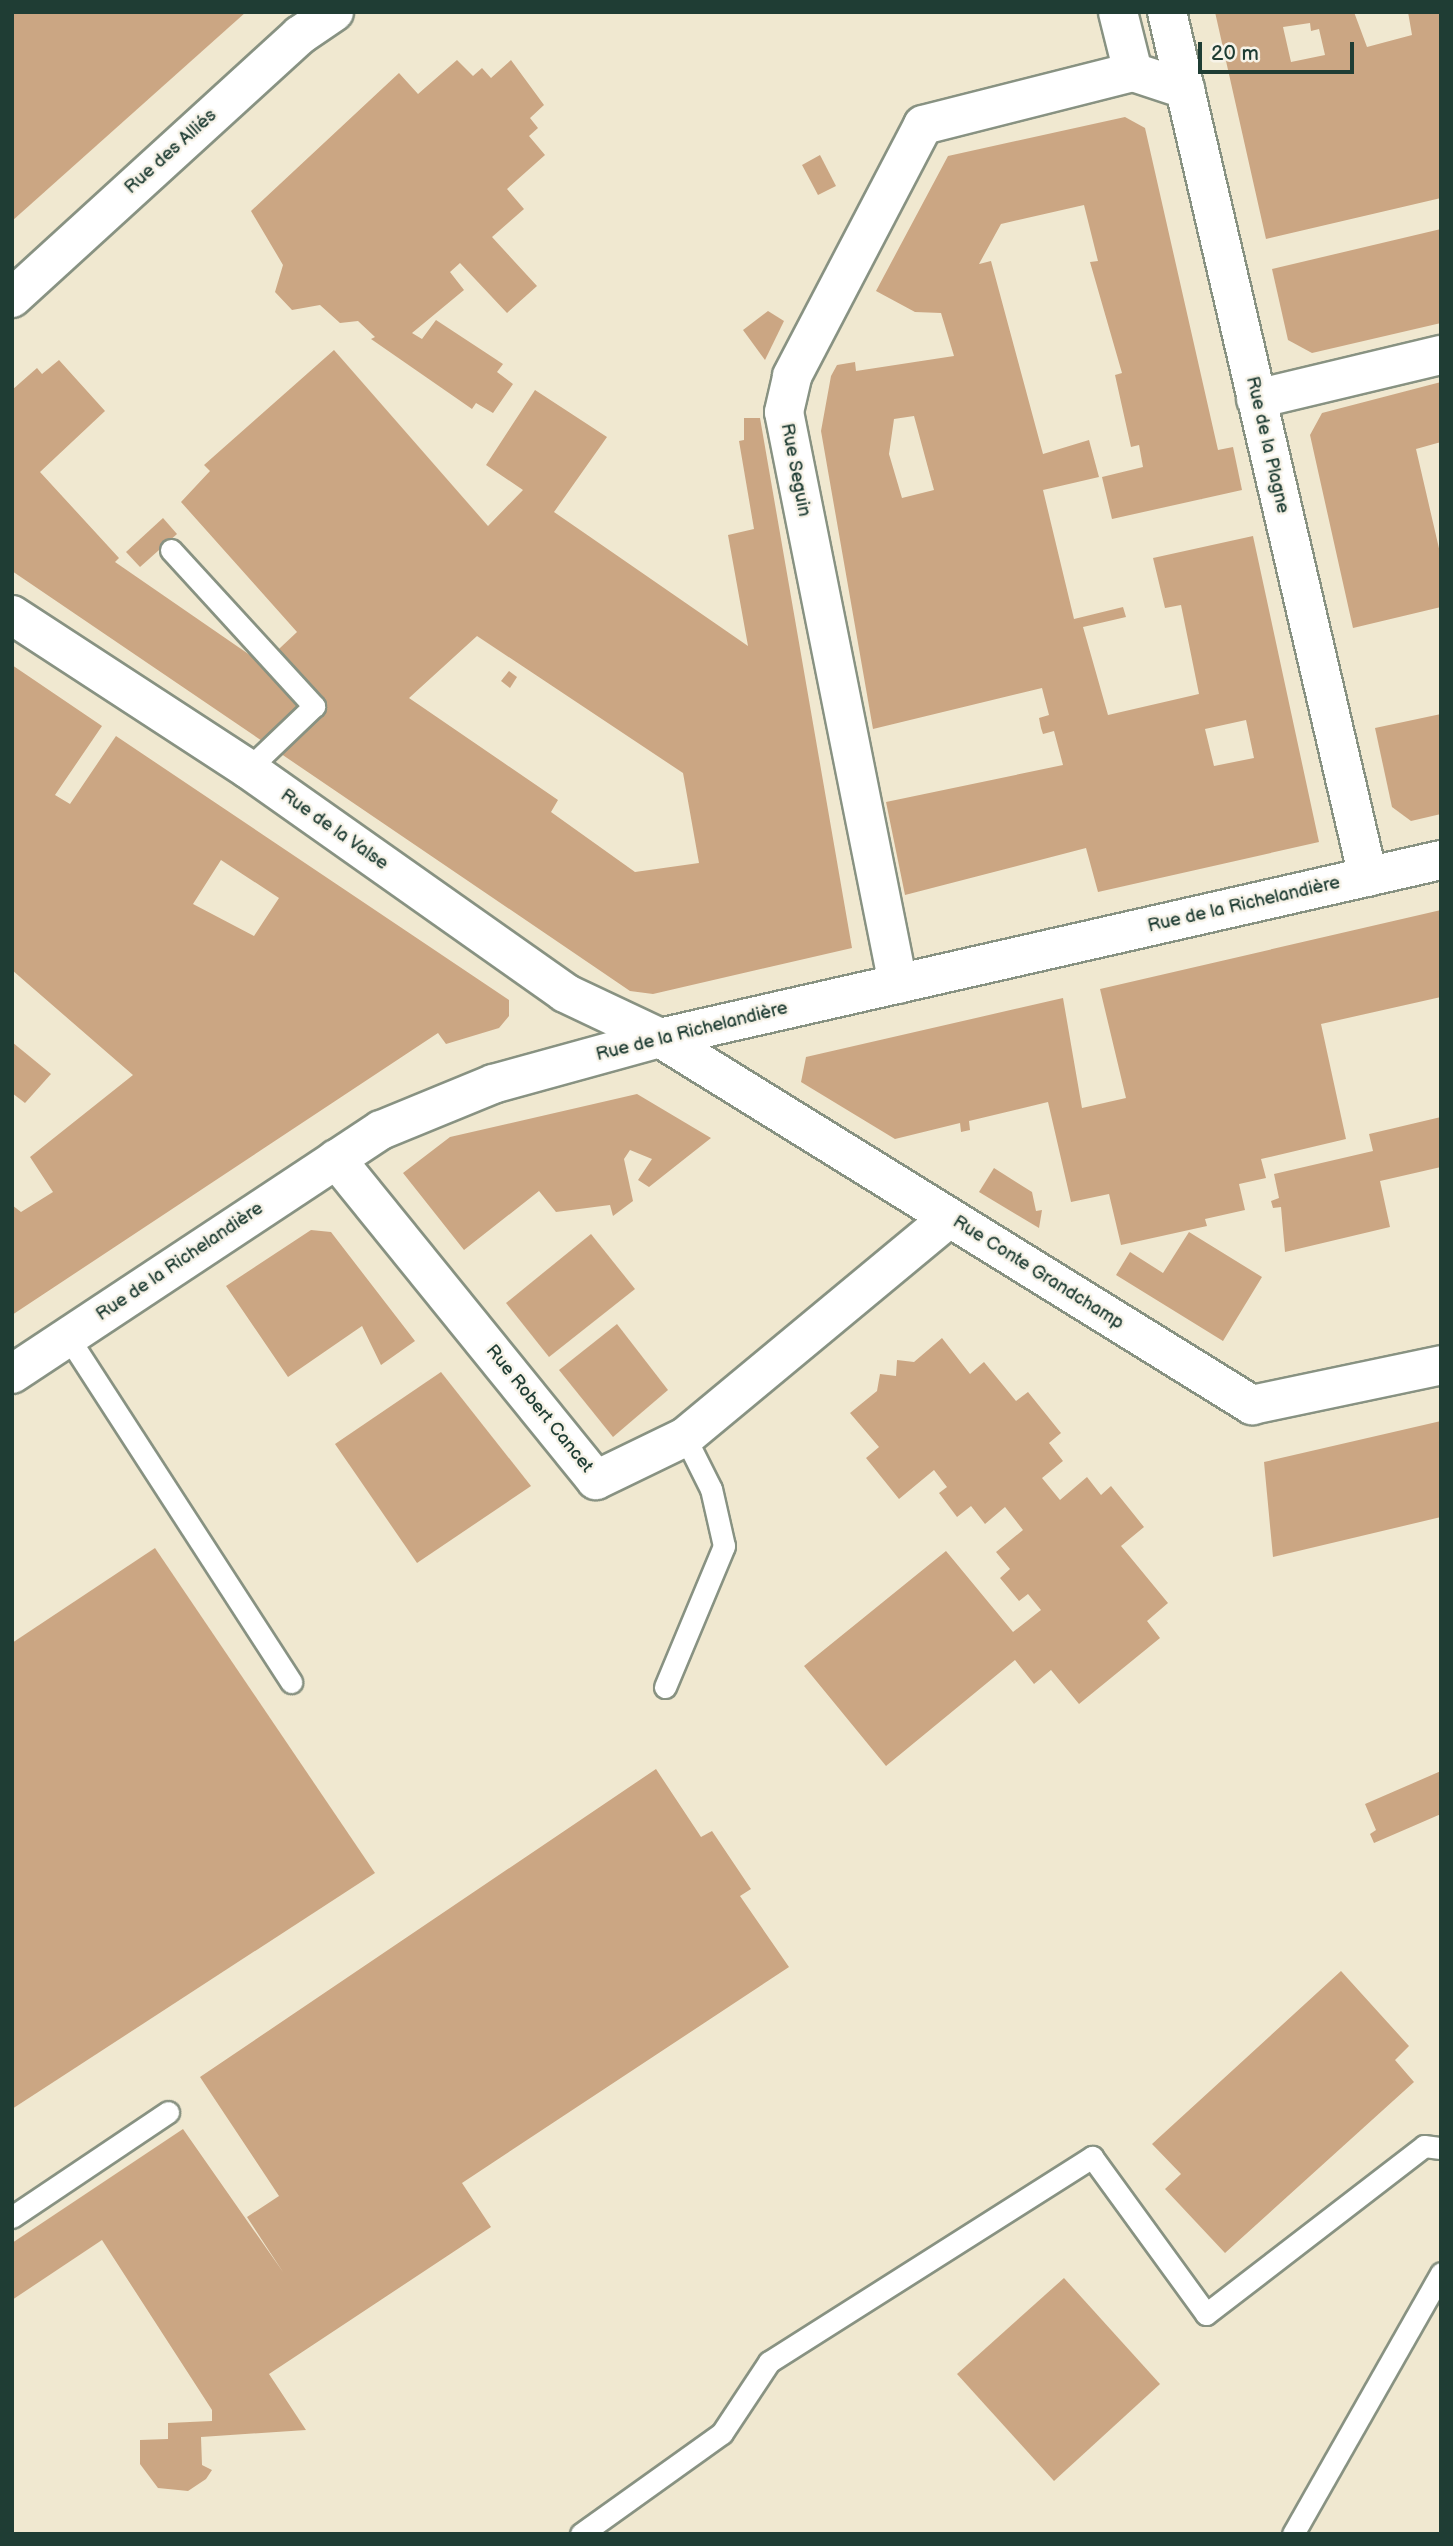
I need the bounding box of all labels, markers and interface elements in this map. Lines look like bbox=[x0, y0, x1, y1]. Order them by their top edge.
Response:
scale bar bbox=[1201, 28, 1357, 72]
text: 20 m bbox=[1211, 41, 1259, 66]
street label: Rue des Alliés bbox=[121, 105, 221, 199]
street label: Rue de la Plagne bbox=[1241, 374, 1293, 516]
street label: Rue Seguin bbox=[775, 421, 815, 519]
street label: Rue de la Valse bbox=[276, 785, 392, 875]
street label: Rue de la Richelandière bbox=[1146, 872, 1342, 938]
street label: Rue de la Richelandière bbox=[594, 998, 790, 1066]
street label: Rue de la Richelandière bbox=[92, 1198, 268, 1326]
street label: Rue Conte Grandchamp bbox=[949, 1212, 1127, 1334]
street label: Rue Robert Cancet bbox=[481, 1341, 597, 1477]

